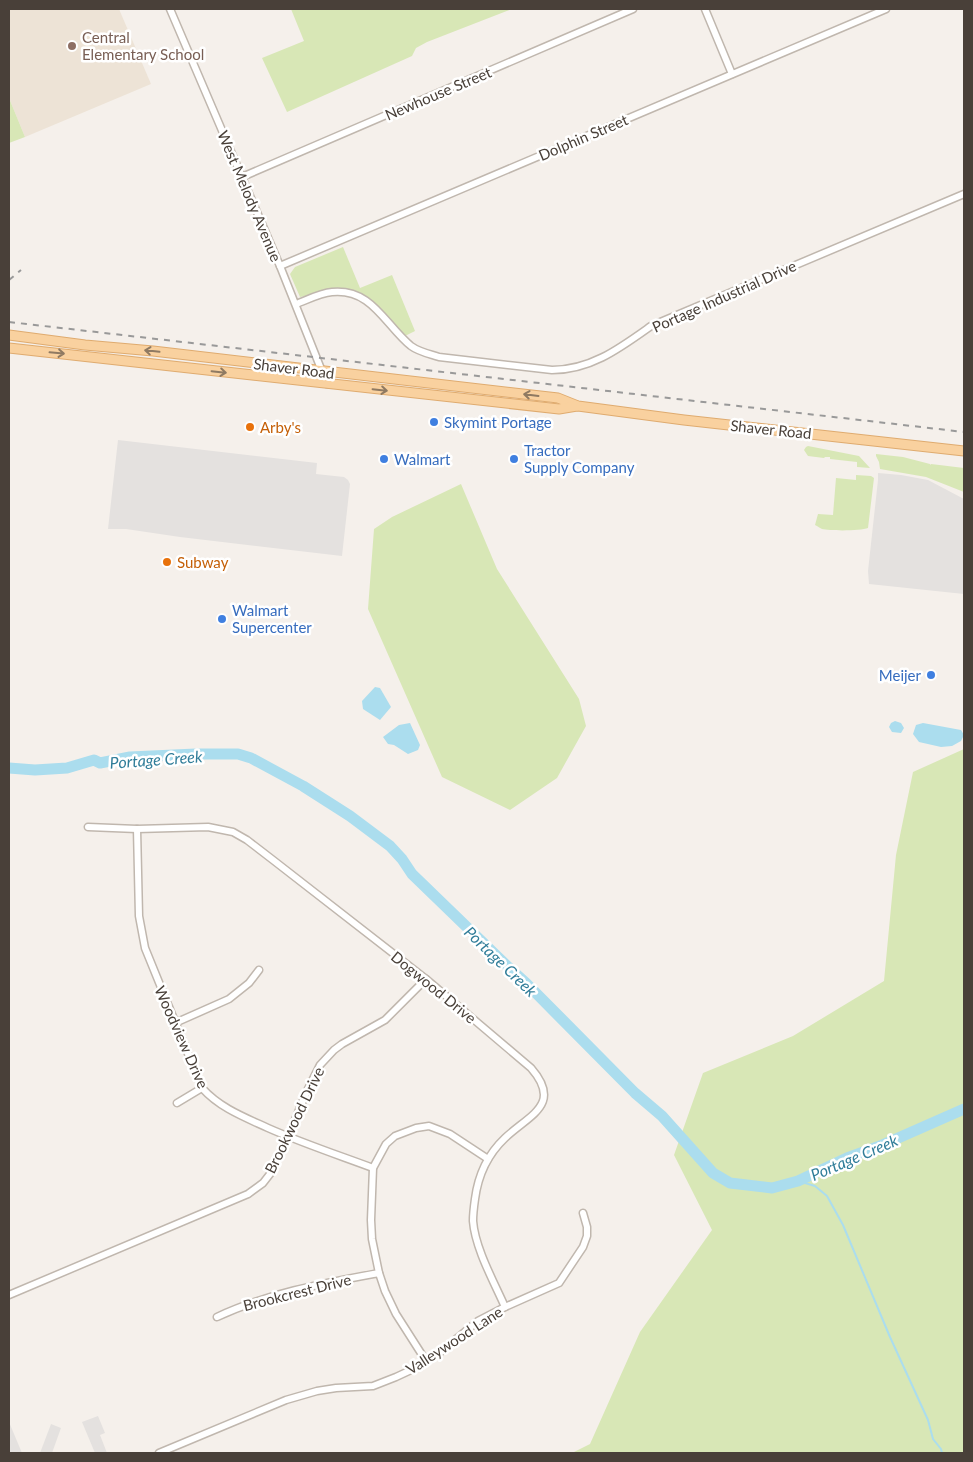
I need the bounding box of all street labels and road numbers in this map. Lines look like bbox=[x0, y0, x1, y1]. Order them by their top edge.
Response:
street label: Newhouse Street bbox=[382, 62, 494, 124]
street label: Dolphin Street bbox=[536, 110, 631, 164]
street label: West Melody Avenue bbox=[214, 128, 286, 264]
street label: Portage Industrial Drive bbox=[649, 256, 799, 336]
street label: Shaver Road bbox=[253, 354, 335, 382]
street label: Shaver Road bbox=[730, 416, 812, 442]
street label: Dogwood Drive bbox=[388, 947, 480, 1027]
street label: Woodview Drive bbox=[151, 983, 213, 1091]
street label: Brookwood Drive bbox=[260, 1064, 328, 1176]
street label: Brookcrest Drive bbox=[241, 1270, 353, 1314]
street label: Valleywood Lane bbox=[402, 1302, 506, 1378]

